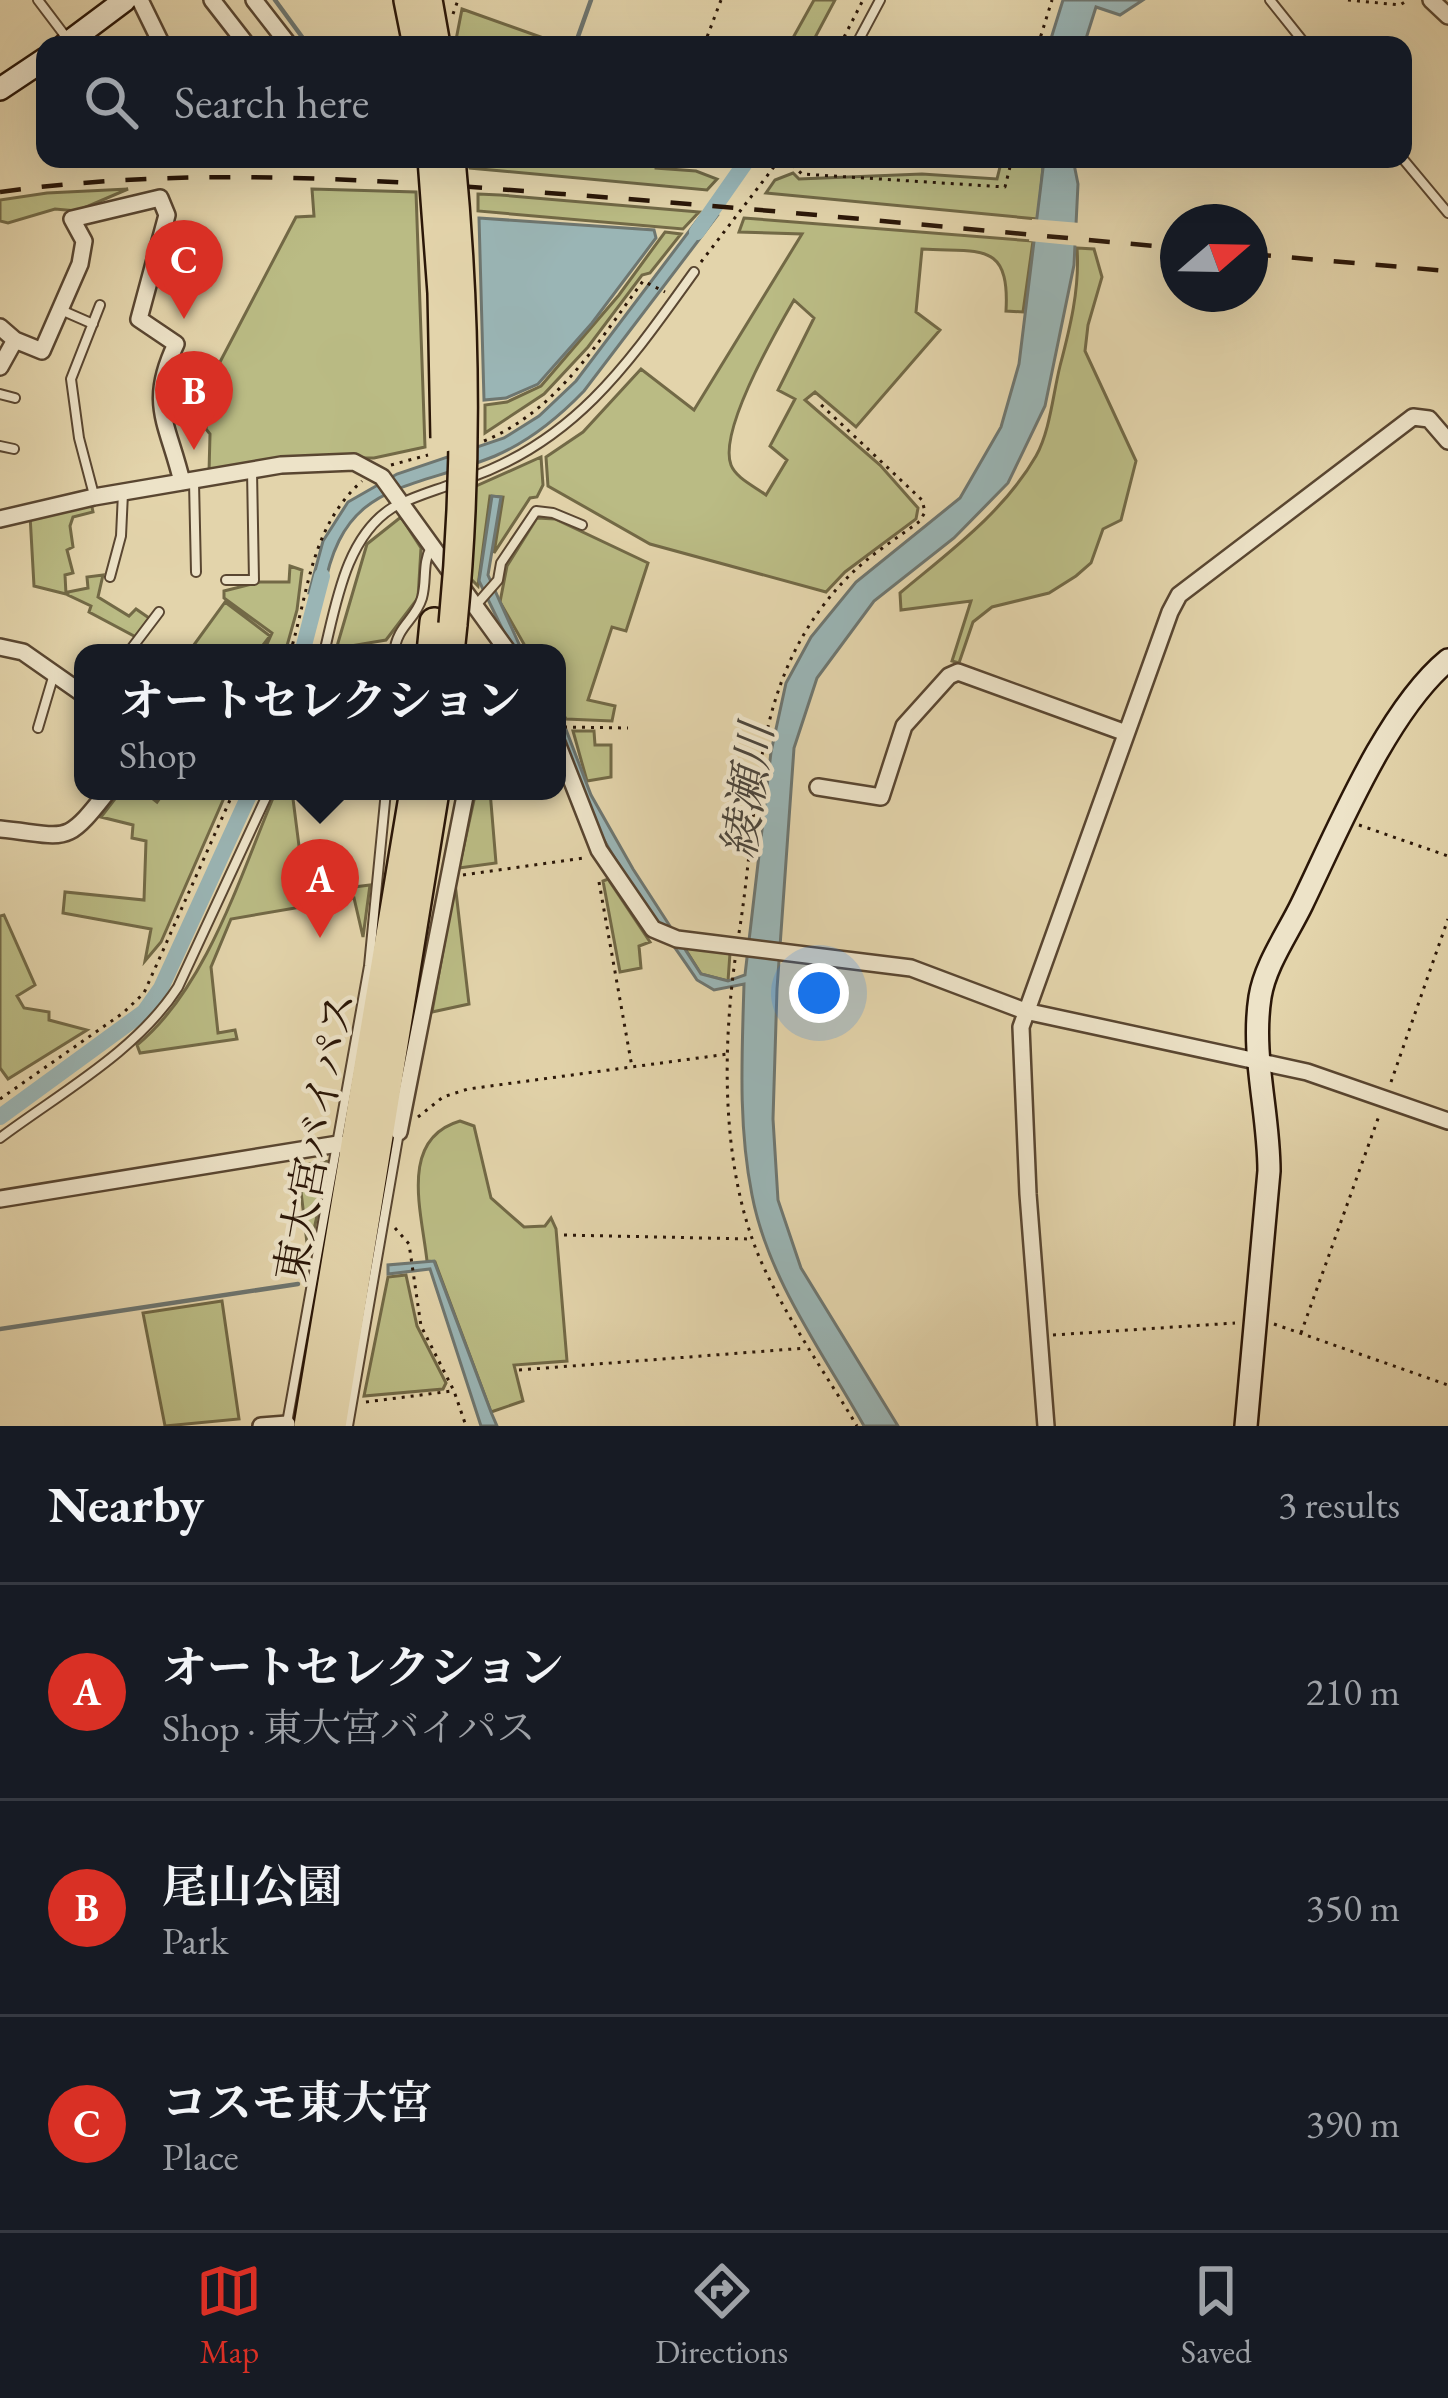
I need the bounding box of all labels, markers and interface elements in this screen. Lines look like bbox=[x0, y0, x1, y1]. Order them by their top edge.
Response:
search box bbox=[36, 36, 1412, 168]
icon: search bbox=[78, 69, 144, 135]
text: Search here bbox=[174, 73, 369, 131]
north arrow bbox=[1160, 204, 1268, 312]
pin: C bbox=[145, 220, 223, 319]
pin: B bbox=[155, 351, 233, 450]
popup bbox=[74, 644, 566, 800]
text: オートセレクション bbox=[119, 671, 521, 729]
water label: 綾瀬川 bbox=[709, 715, 786, 862]
text: Shop bbox=[119, 729, 197, 780]
pin: A bbox=[281, 839, 359, 938]
your location bbox=[789, 963, 849, 1023]
street label: 東大宮バイパス bbox=[262, 988, 368, 1286]
text: Nearby bbox=[48, 1471, 204, 1537]
text: 3 results bbox=[1278, 1479, 1400, 1530]
text: オートセレクション bbox=[162, 1638, 564, 1696]
text: A bbox=[73, 1666, 101, 1717]
text: 210 m bbox=[1306, 1666, 1400, 1717]
text: Shop · 東大宮バイパス bbox=[162, 1702, 535, 1753]
text: 尾山公園 bbox=[162, 1857, 342, 1915]
text: B bbox=[75, 1882, 99, 1933]
text: 350 m bbox=[1306, 1882, 1400, 1933]
text: Park bbox=[162, 1915, 228, 1966]
text: コスモ東大宮 bbox=[162, 2073, 432, 2131]
text: C bbox=[73, 2098, 101, 2149]
text: 390 m bbox=[1306, 2098, 1400, 2149]
text: Place bbox=[162, 2131, 239, 2182]
tab: Map bbox=[196, 2258, 262, 2373]
tab: Directions bbox=[655, 2258, 788, 2373]
tab: Saved bbox=[1181, 2258, 1252, 2373]

